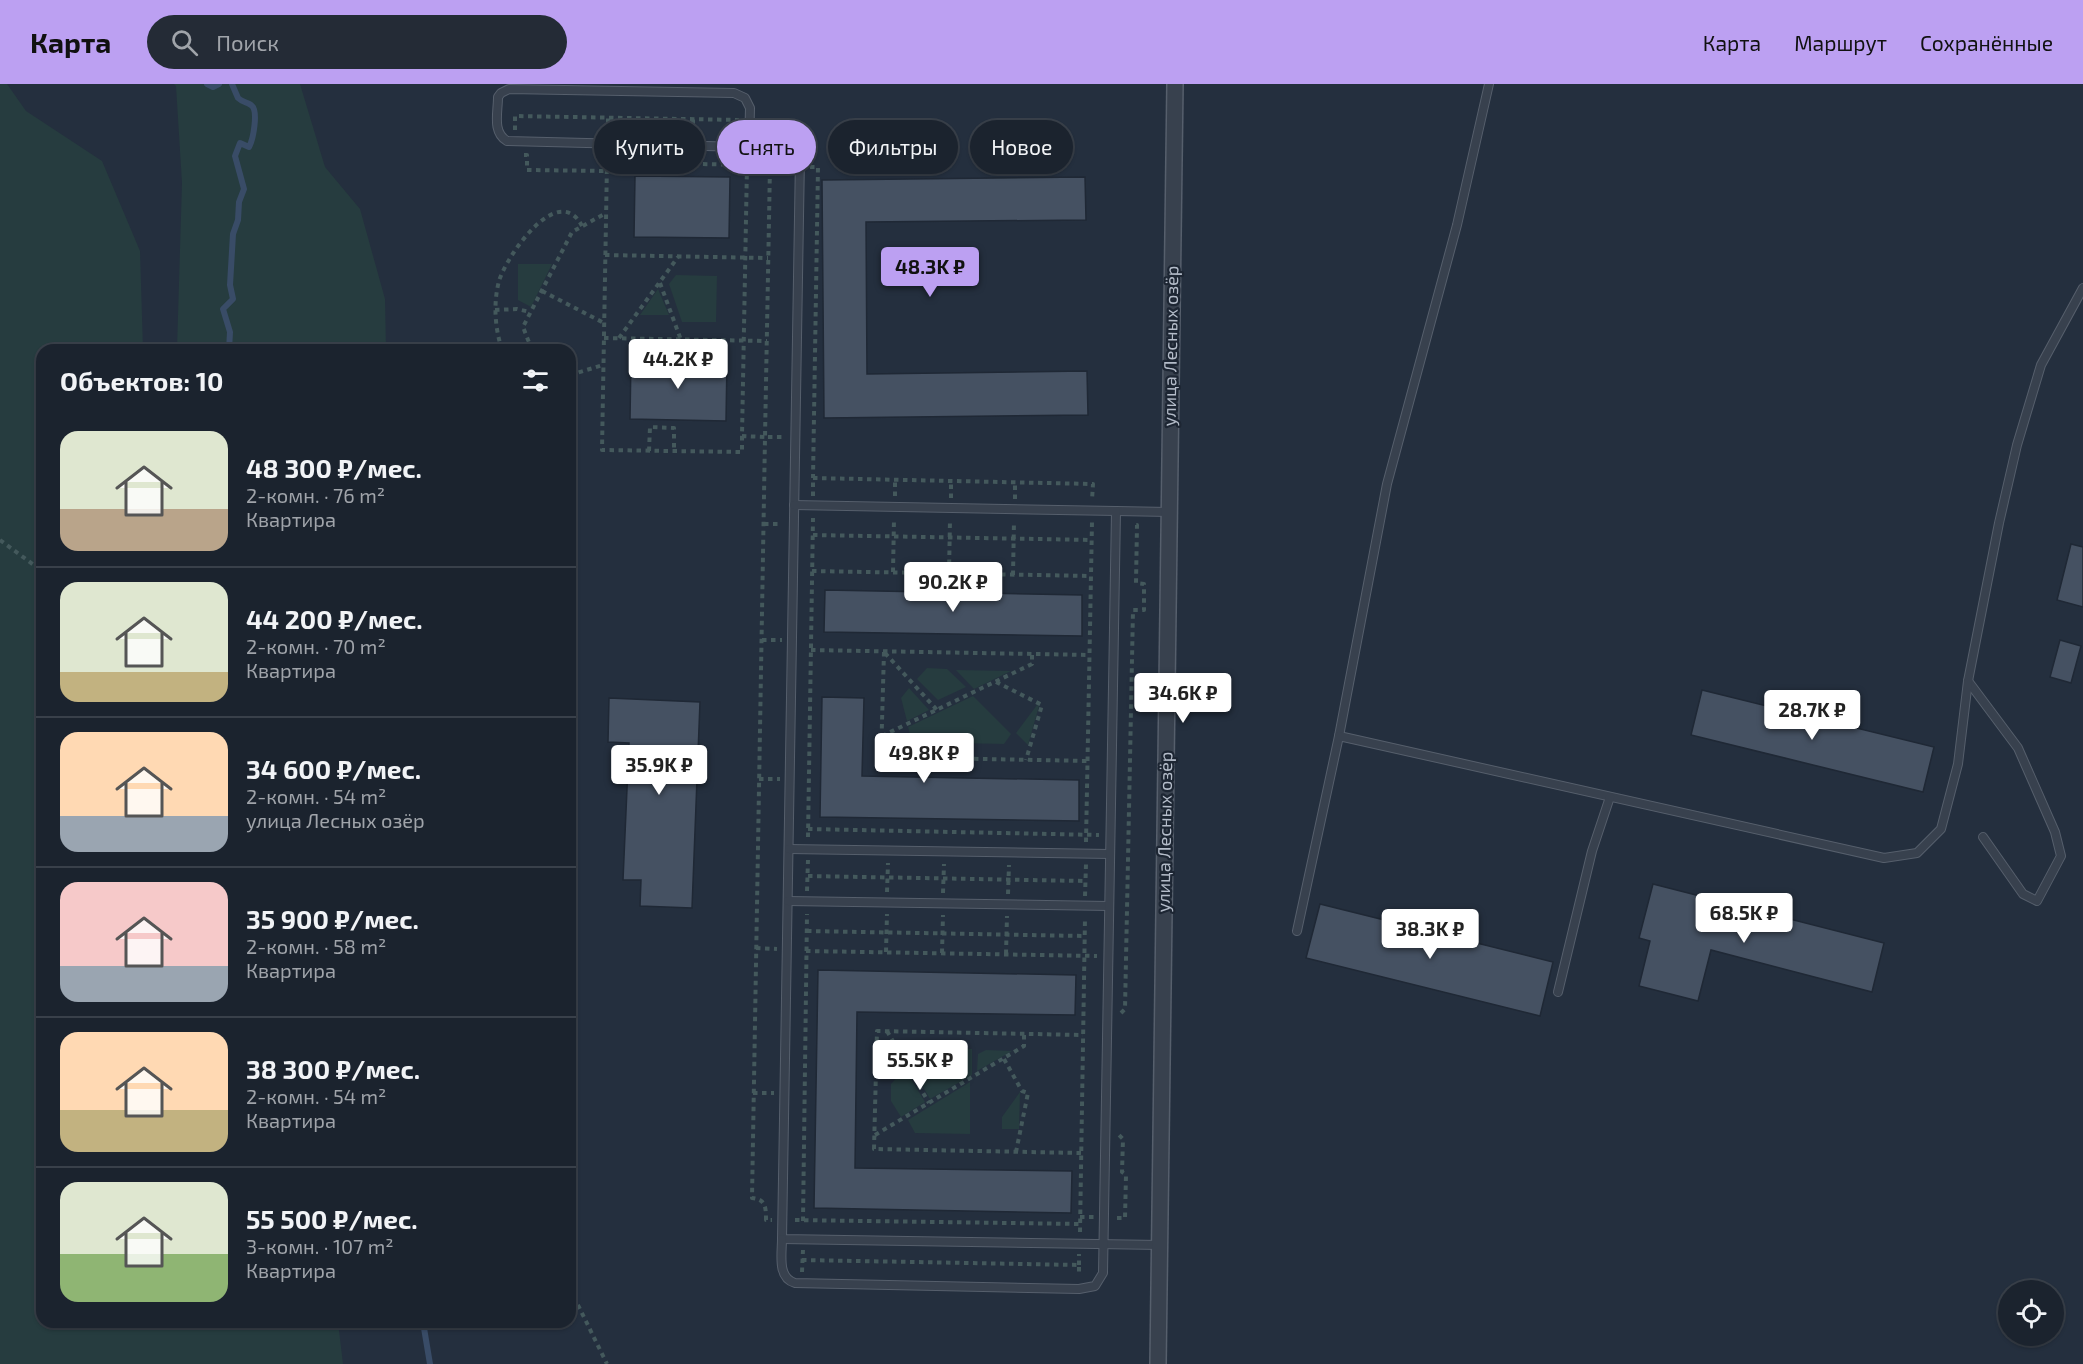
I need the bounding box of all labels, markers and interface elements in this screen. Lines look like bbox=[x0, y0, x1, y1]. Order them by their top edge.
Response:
search box bbox=[147, 15, 567, 69]
text: Карта bbox=[30, 25, 111, 59]
icon: search bbox=[168, 26, 201, 59]
text: Поиск bbox=[216, 29, 279, 55]
text: Карта bbox=[1703, 30, 1761, 55]
text: Маршрут bbox=[1794, 30, 1887, 55]
text: Сохранённые bbox=[1920, 30, 2053, 55]
chip: Купить bbox=[594, 120, 705, 174]
chip: Снять bbox=[717, 120, 816, 174]
chip: Фильтры bbox=[828, 120, 958, 174]
chip: Новое bbox=[970, 120, 1073, 174]
pin: 48.3K ₽ bbox=[875, 247, 985, 298]
text: 48.3K ₽ bbox=[895, 254, 965, 278]
street label: улица Лесных озёр bbox=[1158, 265, 1182, 427]
pin: 44.2K ₽ bbox=[623, 339, 733, 390]
text: 44.2K ₽ bbox=[643, 346, 713, 370]
icon: filters bbox=[519, 364, 552, 397]
text: Объектов: 10 bbox=[60, 365, 223, 396]
text: 48 300 ₽/мес. bbox=[246, 452, 422, 483]
icon: home bbox=[108, 455, 180, 527]
text: 2-комн. · 76 m² bbox=[246, 483, 385, 507]
text: Квартира bbox=[246, 507, 336, 531]
pin: 90.2K ₽ bbox=[898, 562, 1008, 613]
text: 90.2K ₽ bbox=[918, 569, 988, 593]
text: 44 200 ₽/мес. bbox=[246, 603, 423, 634]
icon: home bbox=[108, 606, 180, 678]
text: 2-комн. · 70 m² bbox=[246, 634, 386, 658]
text: Квартира bbox=[246, 658, 336, 682]
pin: 34.6K ₽ bbox=[1128, 673, 1238, 724]
text: 34.6K ₽ bbox=[1148, 680, 1218, 704]
pin: 28.7K ₽ bbox=[1757, 690, 1867, 741]
text: 28.7K ₽ bbox=[1778, 697, 1846, 721]
pin: 49.8K ₽ bbox=[869, 733, 979, 784]
text: 49.8K ₽ bbox=[889, 740, 959, 764]
pin: 35.9K ₽ bbox=[604, 745, 714, 796]
street label: улица Лесных озёр bbox=[1152, 751, 1176, 913]
text: 35.9K ₽ bbox=[625, 752, 693, 776]
text: 34 600 ₽/мес. bbox=[246, 753, 421, 784]
icon: home bbox=[108, 756, 180, 828]
text: 2-комн. · 54 m² bbox=[246, 784, 386, 808]
text: улица Лесных озёр bbox=[246, 808, 425, 832]
pin: 68.5K ₽ bbox=[1689, 893, 1799, 944]
text: 68.5K ₽ bbox=[1710, 900, 1778, 924]
text: 35 900 ₽/мес. bbox=[246, 903, 419, 934]
icon: home bbox=[108, 906, 180, 978]
pin: 38.3K ₽ bbox=[1375, 909, 1485, 960]
text: 38.3K ₽ bbox=[1396, 916, 1464, 940]
text: 2-комн. · 58 m² bbox=[246, 934, 386, 958]
text: Квартира bbox=[246, 958, 336, 982]
pin: 55.5K ₽ bbox=[865, 1040, 975, 1091]
text: 55.5K ₽ bbox=[887, 1047, 953, 1071]
text: 38 300 ₽/мес. bbox=[246, 1053, 420, 1084]
icon: home bbox=[108, 1056, 180, 1128]
text: 2-комн. · 54 m² bbox=[246, 1084, 386, 1108]
text: Квартира bbox=[246, 1108, 336, 1132]
text: 55 500 ₽/мес. bbox=[246, 1203, 418, 1234]
icon: home bbox=[108, 1206, 180, 1278]
text: 3-комн. · 107 m² bbox=[246, 1234, 394, 1258]
text: Квартира bbox=[246, 1258, 336, 1282]
map controls bbox=[1998, 1280, 2064, 1346]
button: locate bbox=[1998, 1280, 2064, 1346]

